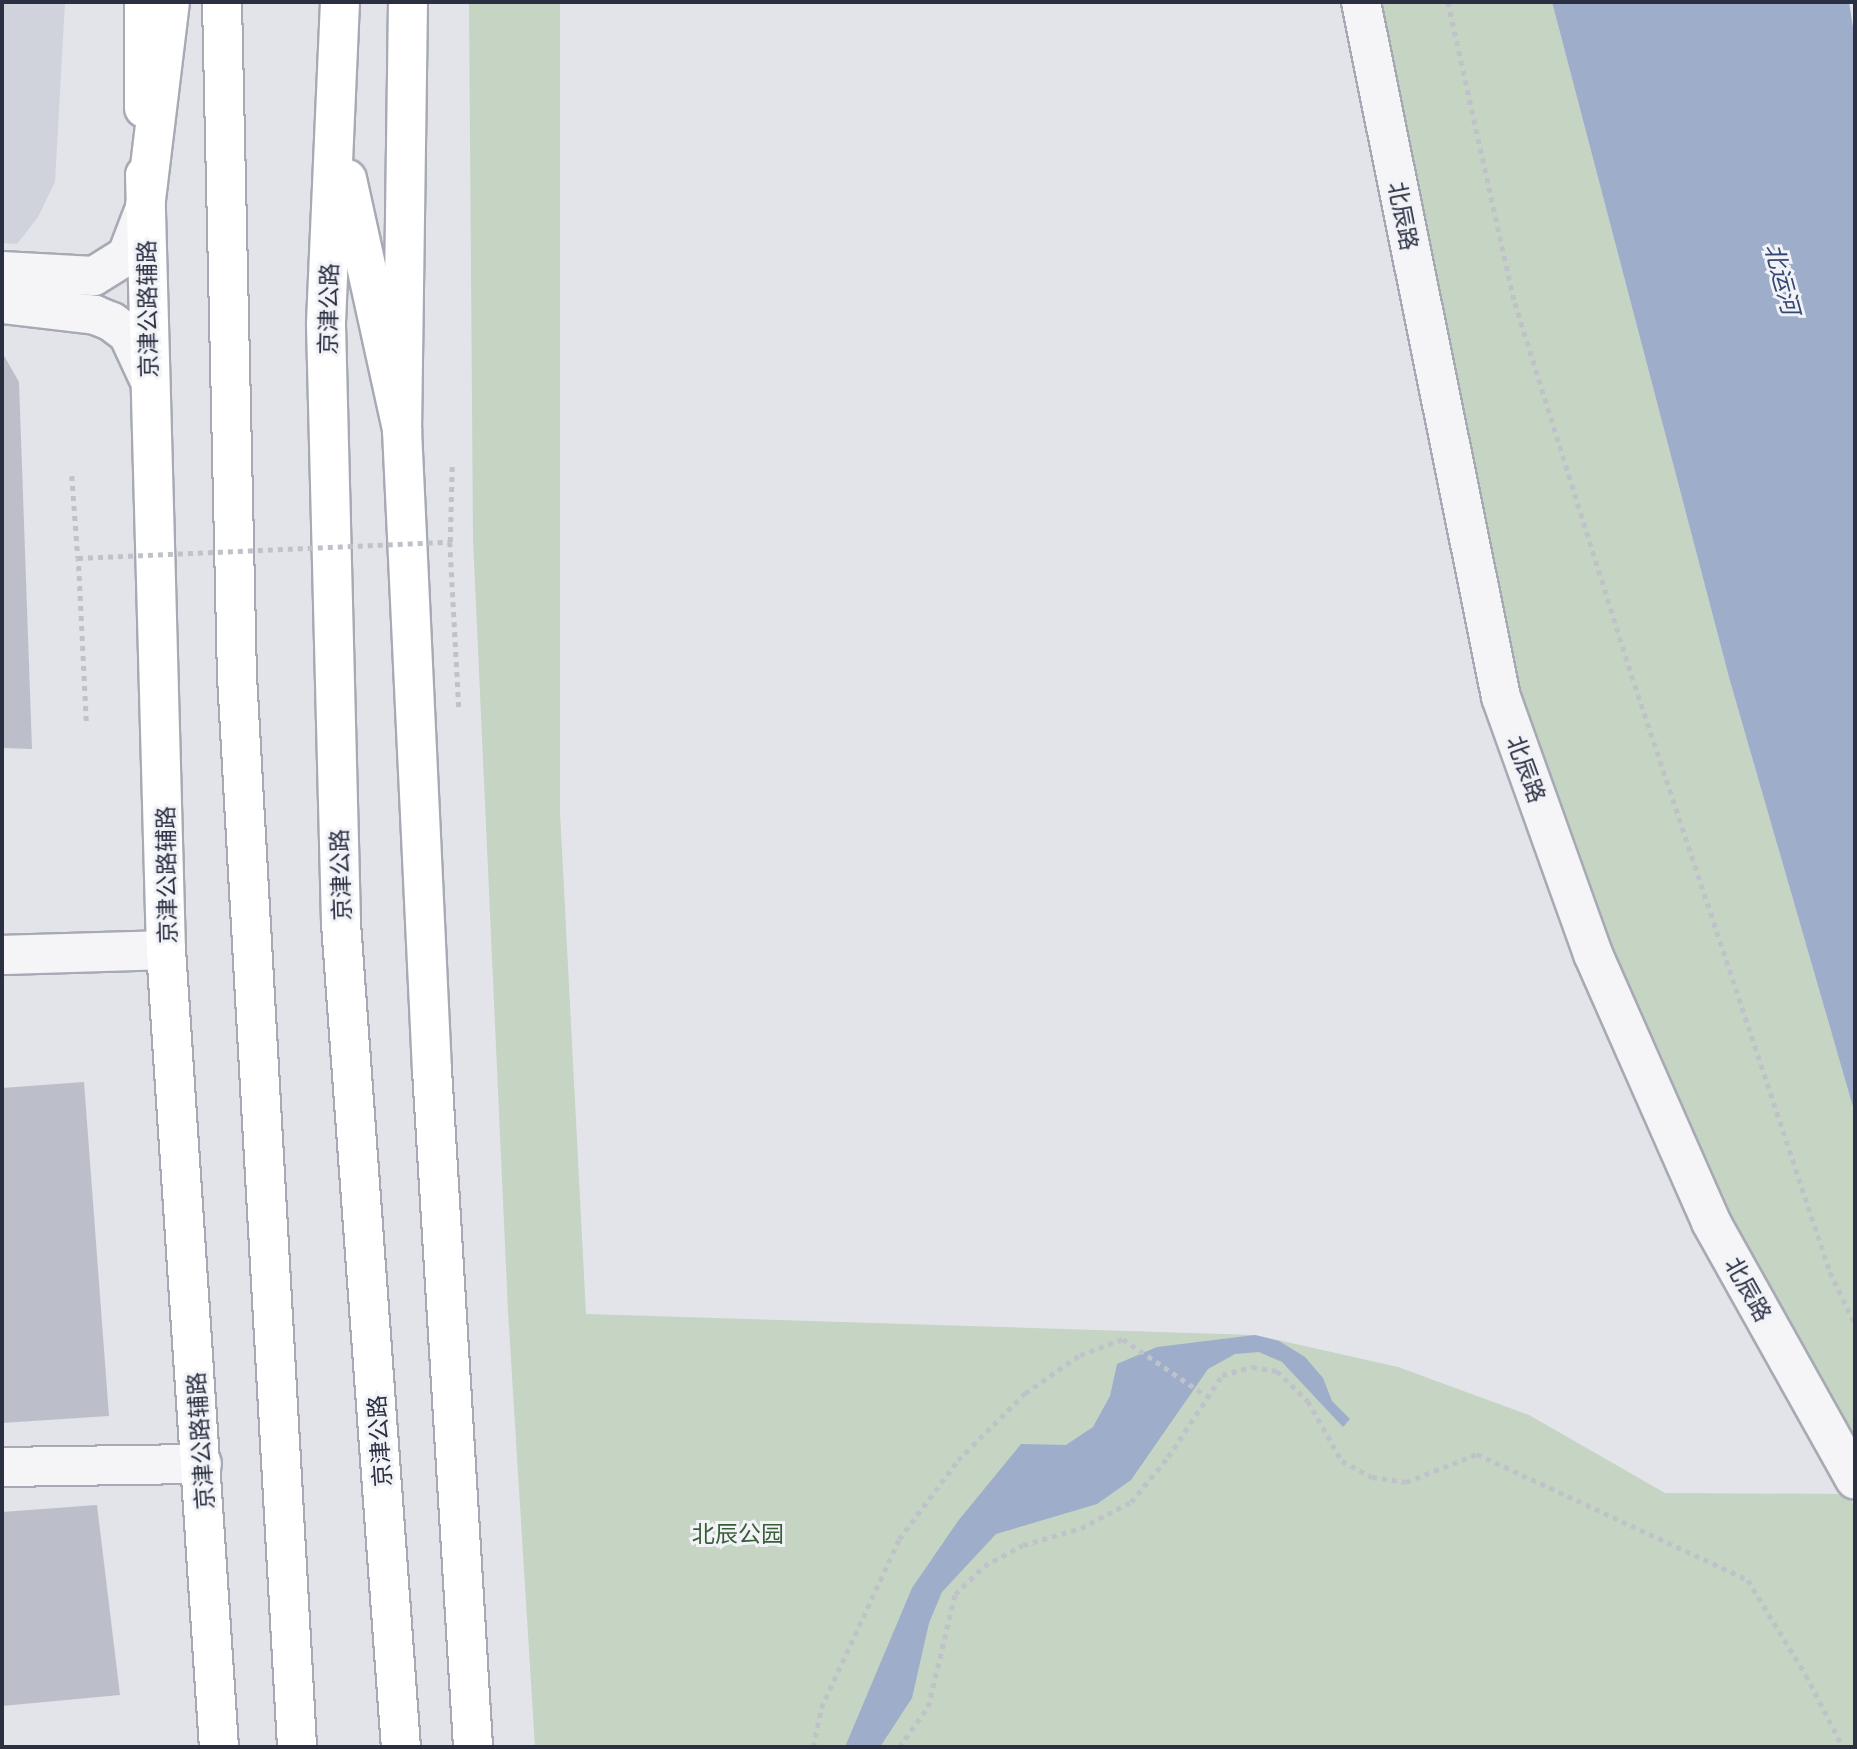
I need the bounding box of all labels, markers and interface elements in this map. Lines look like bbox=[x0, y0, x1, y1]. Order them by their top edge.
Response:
street label: 北辰路 bbox=[1384, 180, 1424, 252]
street label: 京津公路辅路 bbox=[132, 240, 162, 378]
water label: 北运河 bbox=[1759, 240, 1805, 318]
street label: 京津公路 bbox=[313, 263, 343, 355]
street label: 北辰路 bbox=[1502, 732, 1552, 806]
street label: 京津公路辅路 bbox=[151, 806, 181, 944]
street label: 京津公路 bbox=[325, 829, 355, 921]
street label: 北辰路 bbox=[1720, 1252, 1778, 1326]
street label: 京津公路辅路 bbox=[181, 1371, 219, 1511]
street label: 京津公路 bbox=[362, 1394, 396, 1488]
park label: 北辰公园 bbox=[692, 1519, 784, 1547]

